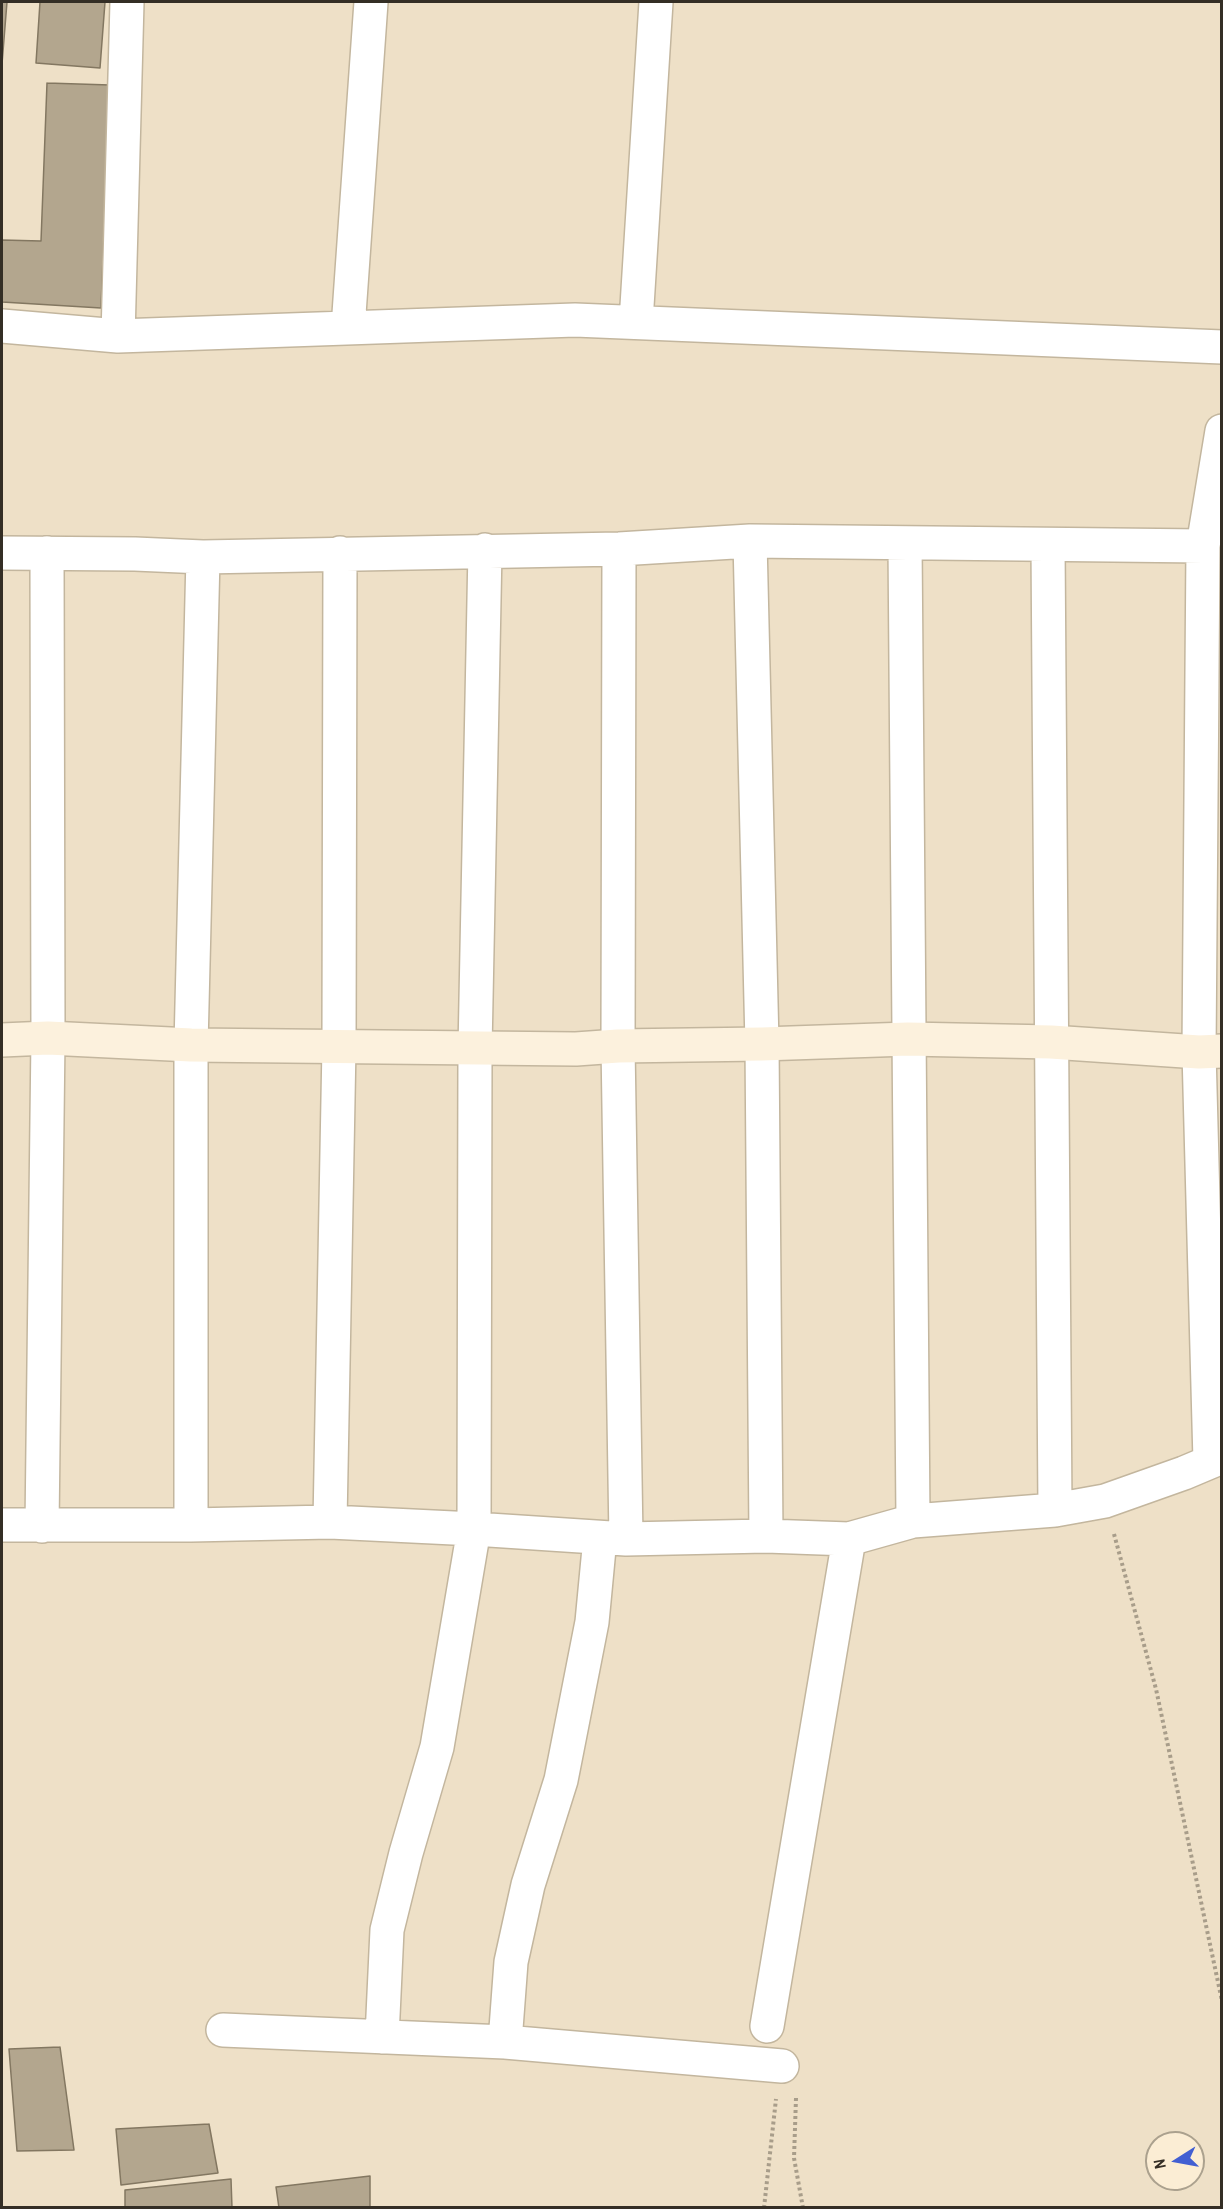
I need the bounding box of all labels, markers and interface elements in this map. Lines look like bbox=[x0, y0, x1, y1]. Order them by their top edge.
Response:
north arrow bbox=[1145, 2131, 1205, 2191]
text: N bbox=[1148, 2157, 1171, 2171]

